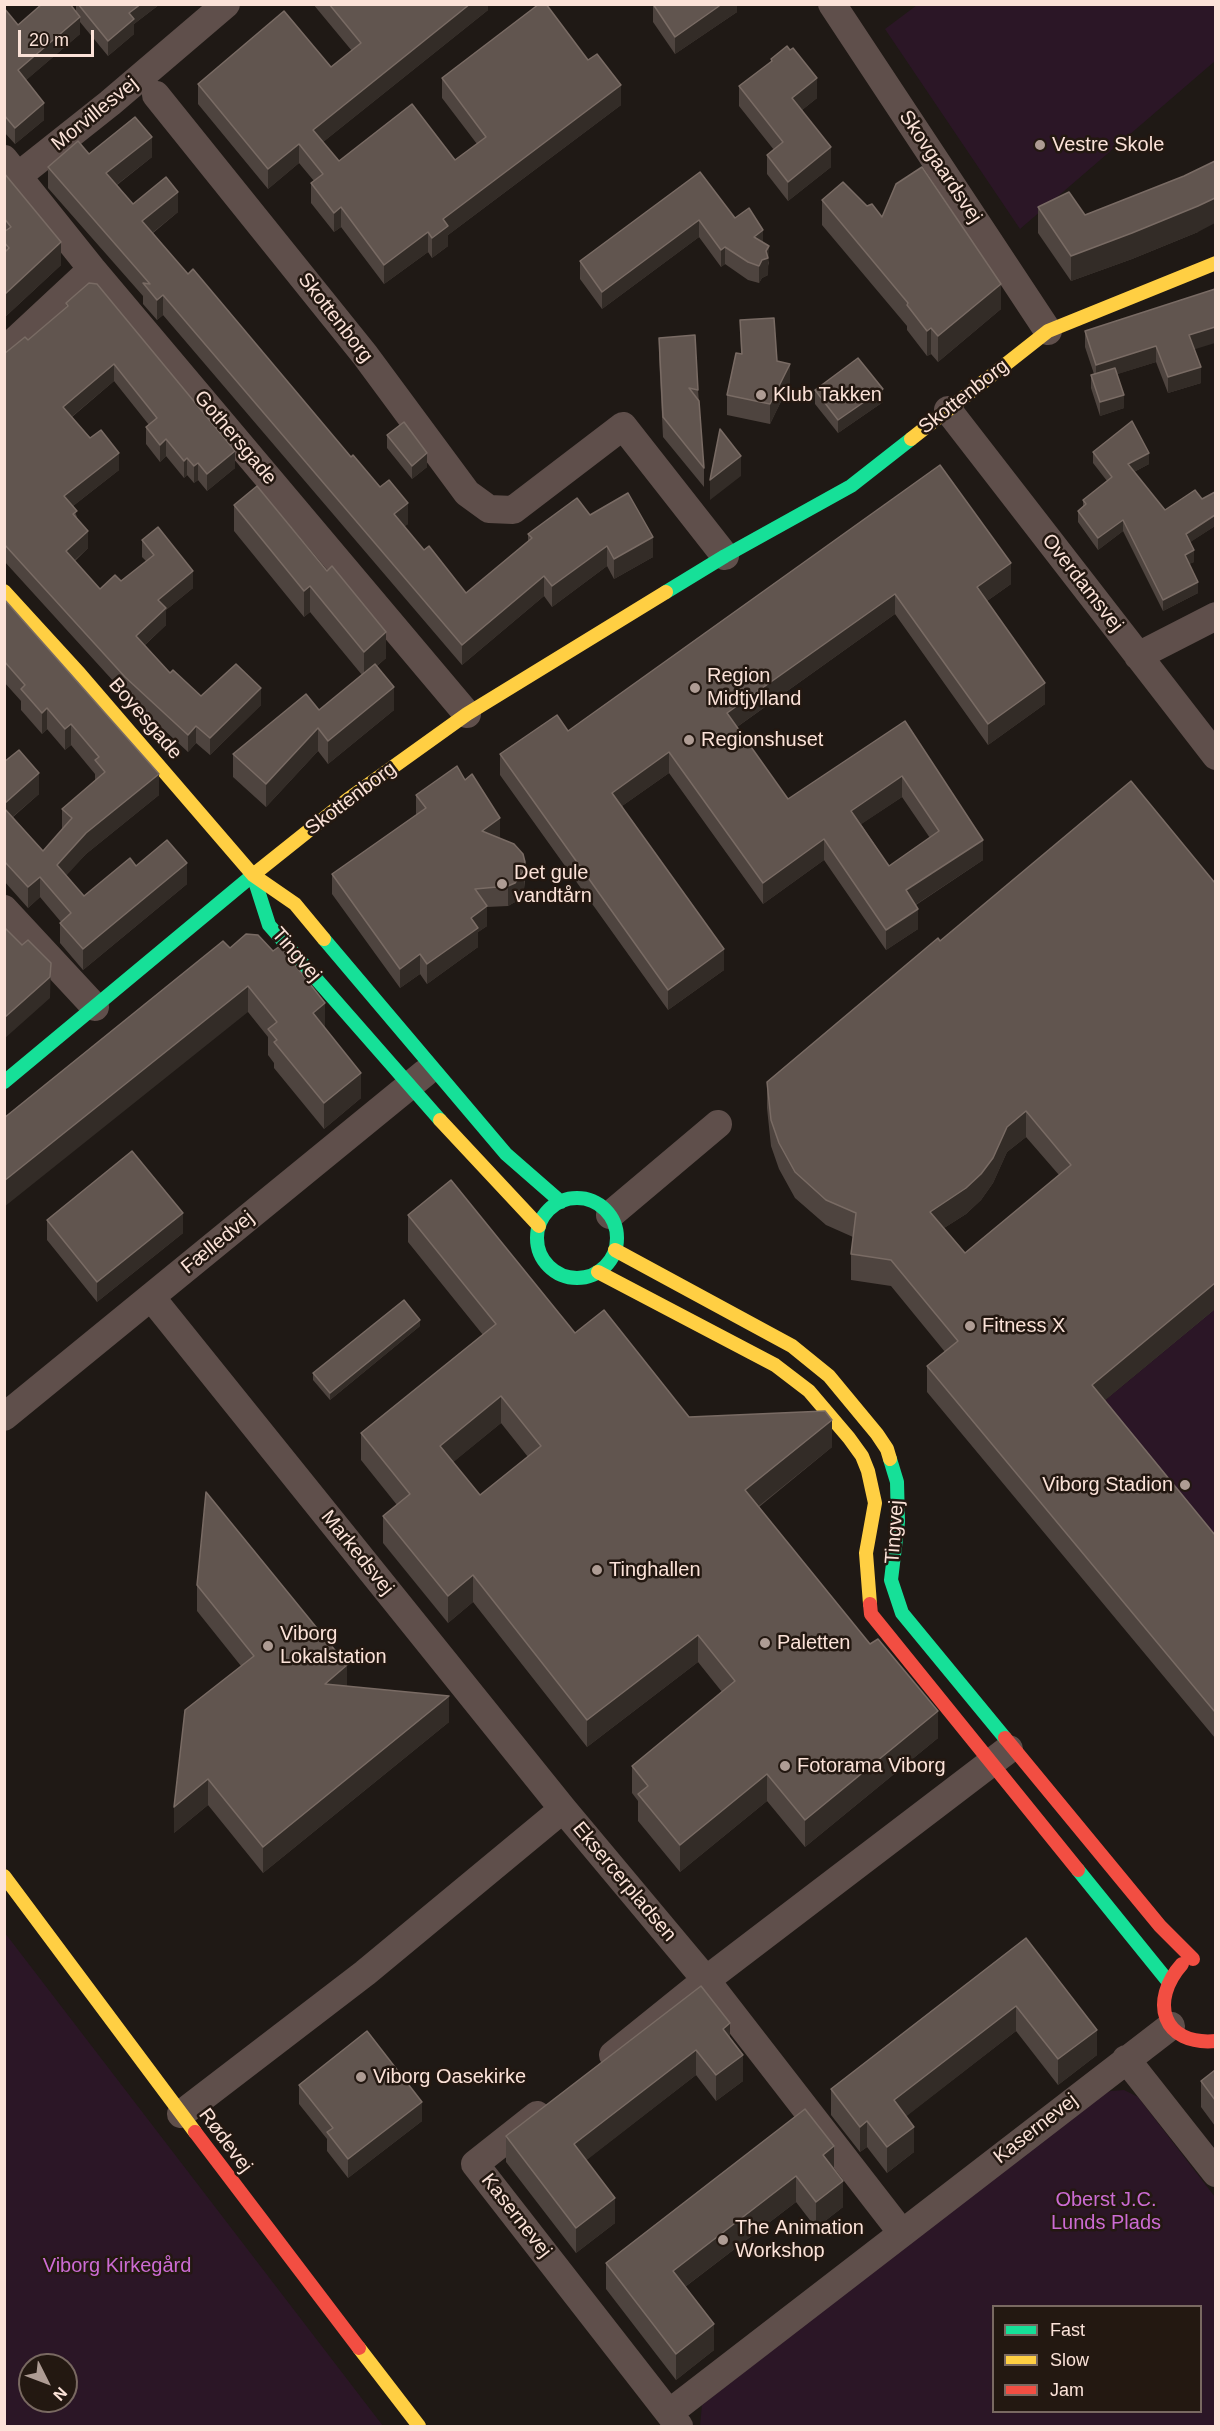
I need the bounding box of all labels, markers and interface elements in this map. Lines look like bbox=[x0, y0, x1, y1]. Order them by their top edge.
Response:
scale bar bbox=[21, 18, 98, 56]
text: 20 m bbox=[29, 30, 69, 50]
street label: Morvillesvej bbox=[47, 72, 143, 156]
street label: Skovgaardsvej bbox=[893, 106, 987, 228]
place label: Vestre Skole bbox=[1052, 133, 1164, 157]
marker: Vestre Skole bbox=[1033, 138, 1047, 152]
street label: Skottenborg bbox=[292, 268, 378, 368]
street label: Skottenborg bbox=[914, 354, 1014, 440]
place label: Klub Takken bbox=[773, 383, 882, 407]
street label: Gothersgade bbox=[189, 386, 281, 490]
marker: Klub Takken bbox=[754, 388, 768, 402]
street label: Overdamsvej bbox=[1036, 529, 1128, 637]
place label: Region Midtjylland bbox=[707, 664, 801, 711]
street label: Boyesgade bbox=[103, 673, 187, 765]
marker: Region Midtjylland bbox=[688, 681, 702, 695]
place label: Regionshuset bbox=[701, 728, 823, 752]
marker: Regionshuset bbox=[682, 733, 696, 747]
street label: Skottenborg bbox=[301, 757, 401, 841]
place label: Det gule vandtårn bbox=[514, 861, 592, 908]
marker: Det gule vandtårn bbox=[495, 877, 509, 891]
street label: Tingvej bbox=[266, 923, 326, 987]
street label: Fælledvej bbox=[177, 1206, 259, 1280]
place label: Fitness X bbox=[982, 1314, 1065, 1338]
marker: Fitness X bbox=[963, 1319, 977, 1333]
place label: Viborg Stadion bbox=[1042, 1473, 1173, 1497]
marker: Viborg Stadion bbox=[1178, 1478, 1192, 1492]
street label: Tingvej bbox=[881, 1499, 909, 1565]
street label: Markedsvej bbox=[315, 1506, 399, 1600]
place label: Tinghallen bbox=[609, 1558, 701, 1582]
marker: Tinghallen bbox=[590, 1563, 604, 1577]
place label: Viborg Lokalstation bbox=[280, 1622, 387, 1669]
place label: Paletten bbox=[777, 1631, 850, 1655]
marker: Paletten bbox=[758, 1636, 772, 1650]
marker: Viborg Lokalstation bbox=[261, 1639, 275, 1653]
place label: Fotorama Viborg bbox=[797, 1754, 946, 1778]
marker: Fotorama Viborg bbox=[778, 1759, 792, 1773]
street label: Eksercerpladsen bbox=[567, 1817, 681, 1947]
place label: Viborg Oasekirke bbox=[373, 2065, 526, 2089]
marker: Viborg Oasekirke bbox=[354, 2070, 368, 2084]
street label: Kasernevej bbox=[989, 2089, 1083, 2169]
street label: Rødevej bbox=[193, 2104, 257, 2178]
street label: Kasernevej bbox=[476, 2169, 556, 2263]
park label: Oberst J.C. Lunds Plads bbox=[1051, 2188, 1161, 2235]
place label: The Animation Workshop bbox=[735, 2216, 864, 2263]
marker: The Animation Workshop bbox=[716, 2233, 730, 2247]
park label: Viborg Kirkegård bbox=[43, 2254, 191, 2278]
legend bbox=[992, 2305, 1202, 2413]
text: Fast bbox=[1050, 2320, 1085, 2340]
text: Slow bbox=[1050, 2350, 1089, 2370]
north arrow bbox=[18, 2353, 78, 2413]
text: Jam bbox=[1050, 2380, 1084, 2400]
text: N bbox=[50, 2384, 70, 2404]

